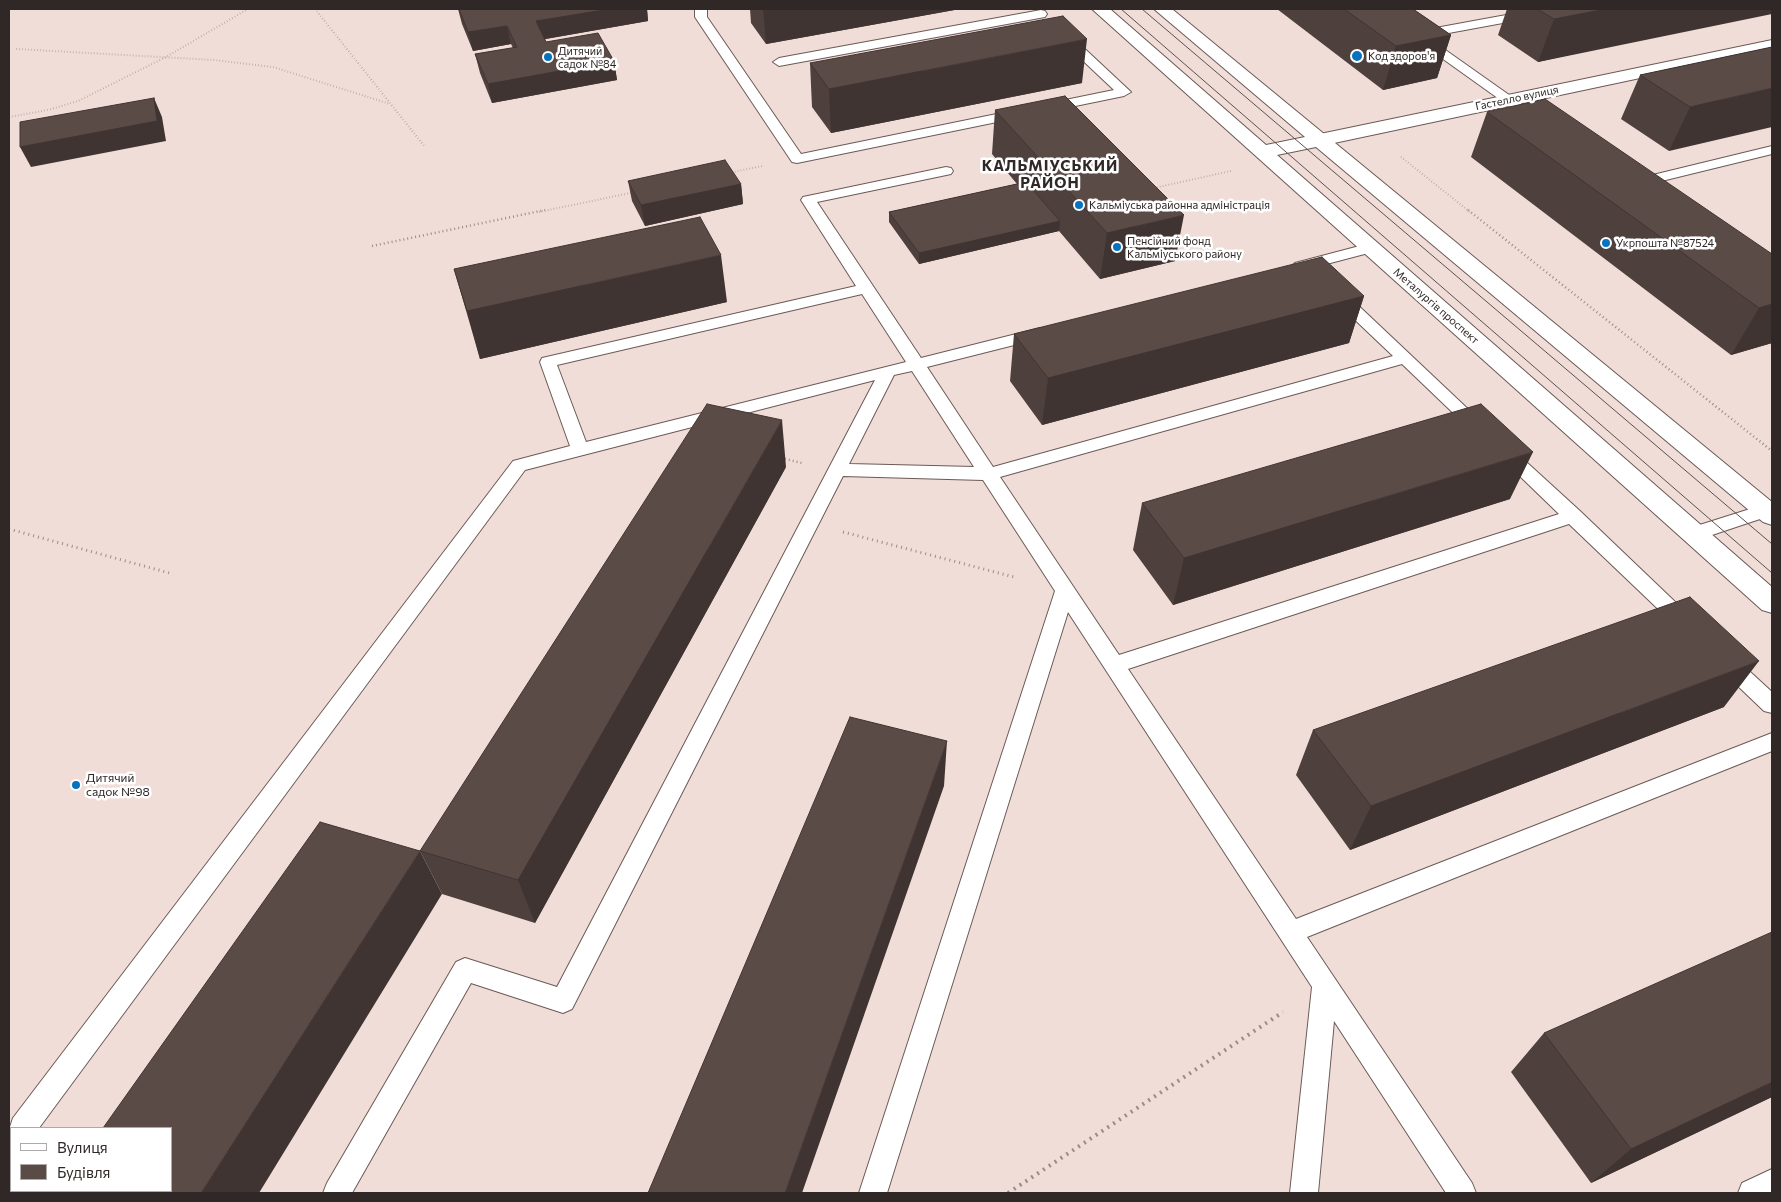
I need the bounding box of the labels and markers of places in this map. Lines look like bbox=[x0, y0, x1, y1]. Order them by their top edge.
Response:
place label: Дитячий садок №84 bbox=[558, 44, 616, 70]
marker: Код здоров'я bbox=[1350, 49, 1364, 63]
place label: Код здоров'я bbox=[1368, 49, 1435, 63]
marker: Дитячий садок №84 bbox=[542, 51, 554, 63]
place label: Кальміуська районна адміністрація bbox=[1089, 198, 1270, 212]
marker: Кальміуська районна адміністрація bbox=[1073, 199, 1085, 211]
place label: Пенсійний фонд Кальміуського району bbox=[1127, 234, 1242, 260]
place label: Укрпошта №87524 bbox=[1616, 236, 1714, 250]
marker: Укрпошта №87524 bbox=[1600, 237, 1612, 249]
marker: Пенсійний фонд Кальміуського району bbox=[1111, 241, 1123, 253]
place label: Дитячий садок №98 bbox=[86, 771, 150, 799]
marker: Дитячий садок №98 bbox=[70, 779, 82, 791]

